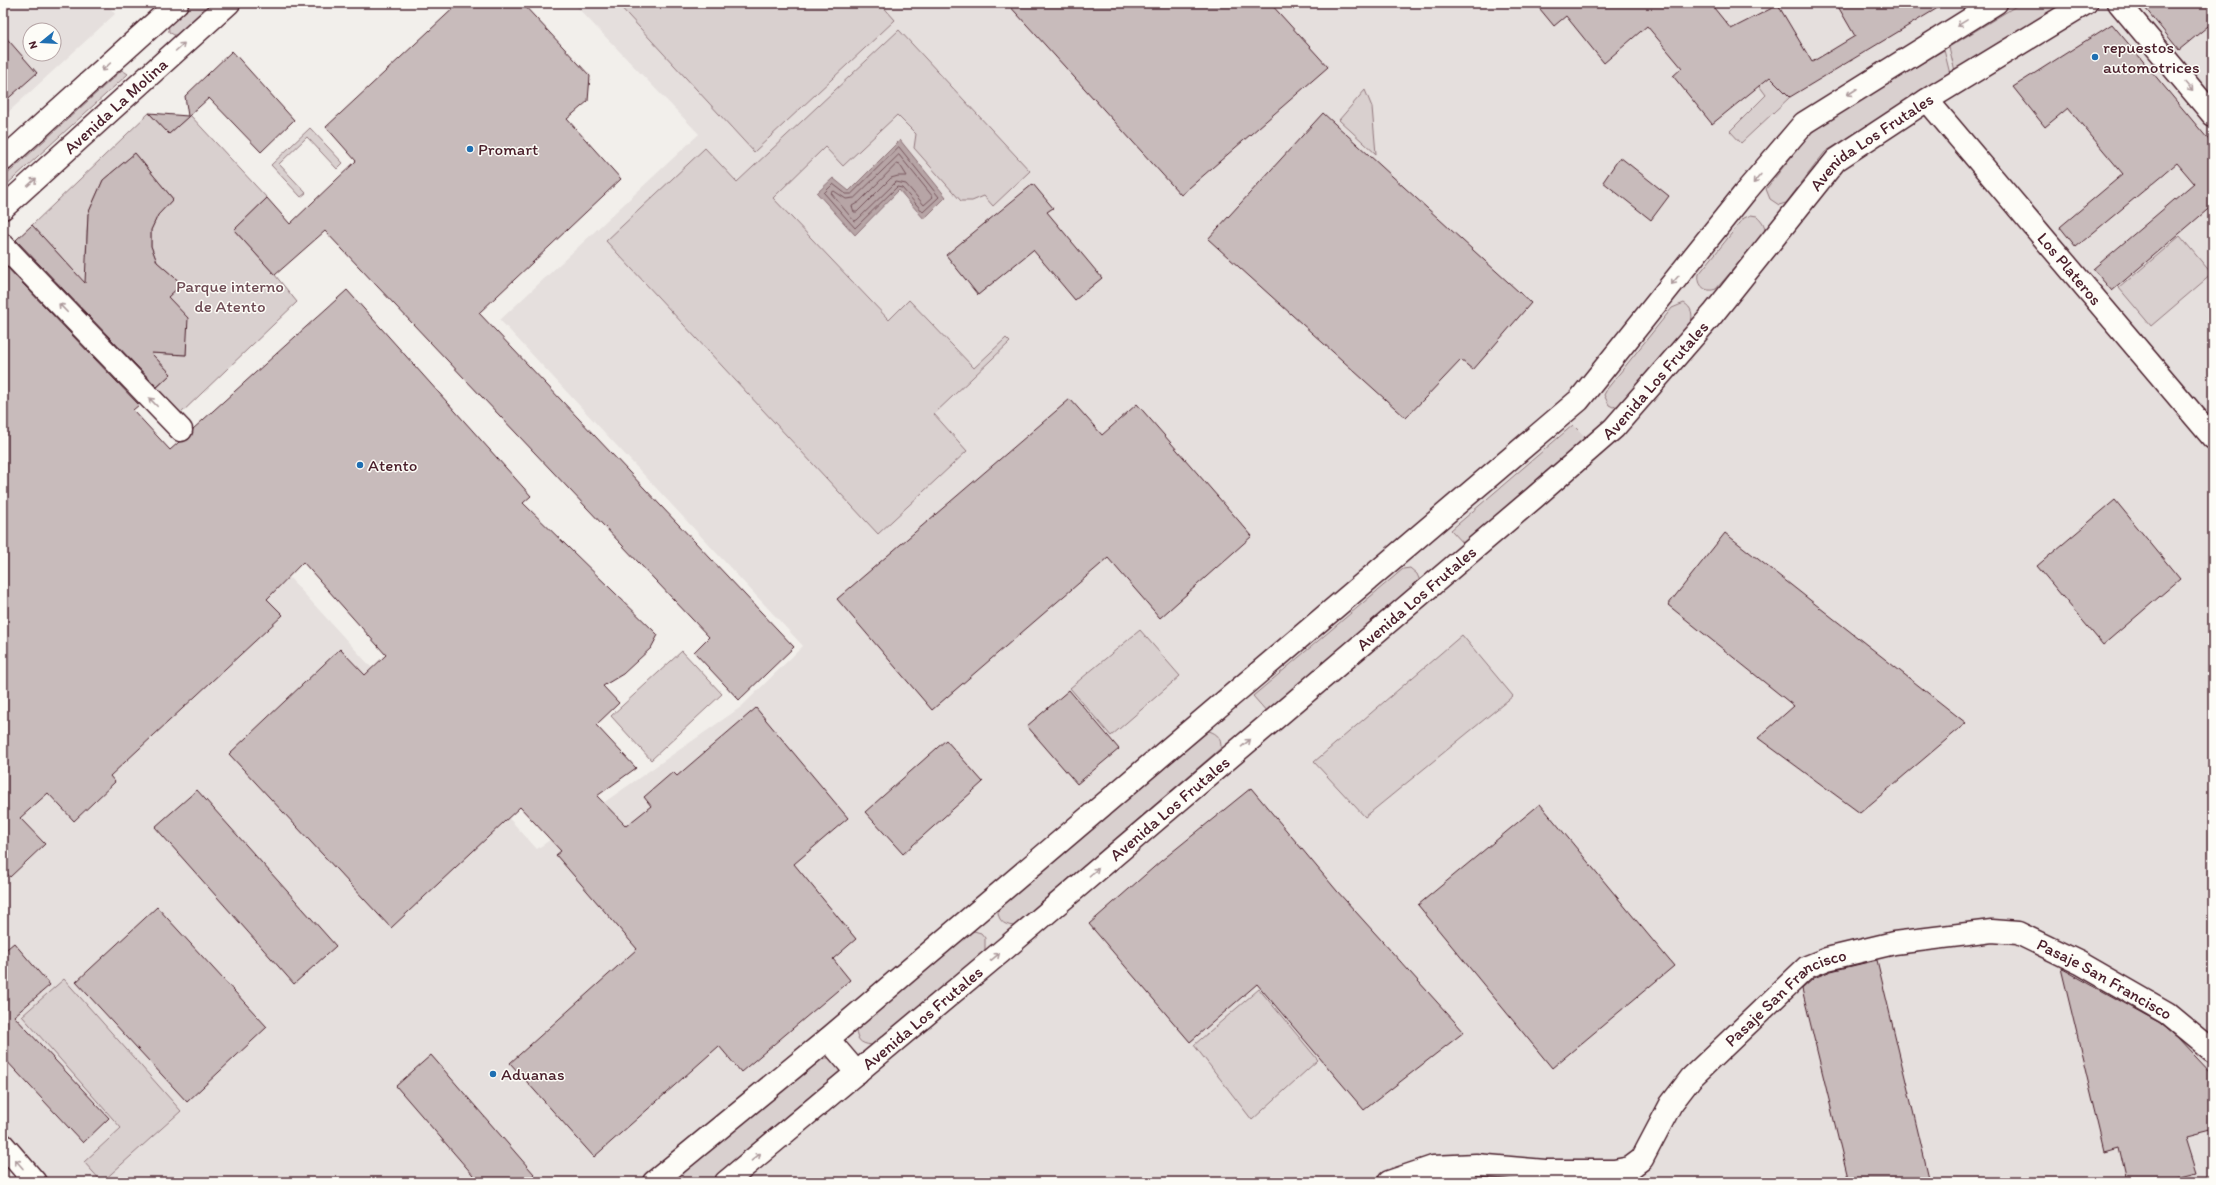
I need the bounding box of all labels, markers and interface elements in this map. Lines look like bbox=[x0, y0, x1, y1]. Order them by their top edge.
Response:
one-way arrow bbox=[1956, 20, 1968, 28]
north arrow bbox=[22, 22, 62, 62]
place label: repuestos automotrices bbox=[2103, 37, 2200, 77]
text: N bbox=[26, 39, 40, 50]
one-way arrow bbox=[174, 43, 185, 52]
marker: repuestos automotrices bbox=[2090, 52, 2100, 62]
street label: Avenida La Molina bbox=[60, 54, 172, 158]
one-way arrow bbox=[101, 62, 111, 71]
one-way arrow bbox=[2185, 81, 2194, 92]
one-way arrow bbox=[1847, 88, 1858, 96]
street label: Avenida Los Frutales bbox=[1805, 89, 1937, 195]
place label: Promart bbox=[478, 139, 538, 159]
marker: Promart bbox=[465, 144, 475, 154]
one-way arrow bbox=[1753, 173, 1762, 184]
one-way arrow bbox=[27, 177, 37, 187]
street label: Los Plateros bbox=[2033, 228, 2106, 309]
one-way arrow bbox=[1671, 274, 1680, 285]
park label: Parque interno de Atento bbox=[176, 276, 284, 316]
one-way arrow bbox=[58, 303, 68, 313]
street label: Avenida Los Frutales bbox=[1598, 317, 1712, 444]
one-way arrow bbox=[149, 397, 158, 407]
place label: Atento bbox=[368, 455, 417, 475]
marker: Atento bbox=[355, 460, 365, 470]
street label: Avenida Los Frutales bbox=[1352, 542, 1480, 655]
one-way arrow bbox=[1241, 738, 1252, 747]
street label: Avenida Los Frutales bbox=[1106, 752, 1234, 865]
one-way arrow bbox=[1089, 868, 1100, 877]
street label: Pasaje San Francisco bbox=[2034, 934, 2177, 1024]
street label: Pasaje San Francisco bbox=[1720, 945, 1848, 1051]
one-way arrow bbox=[990, 952, 1001, 961]
street label: Avenida Los Frutales bbox=[858, 962, 987, 1074]
place label: Aduanas bbox=[501, 1064, 565, 1084]
marker: Aduanas bbox=[488, 1069, 498, 1079]
one-way arrow bbox=[751, 1153, 762, 1162]
one-way arrow bbox=[15, 1159, 24, 1169]

